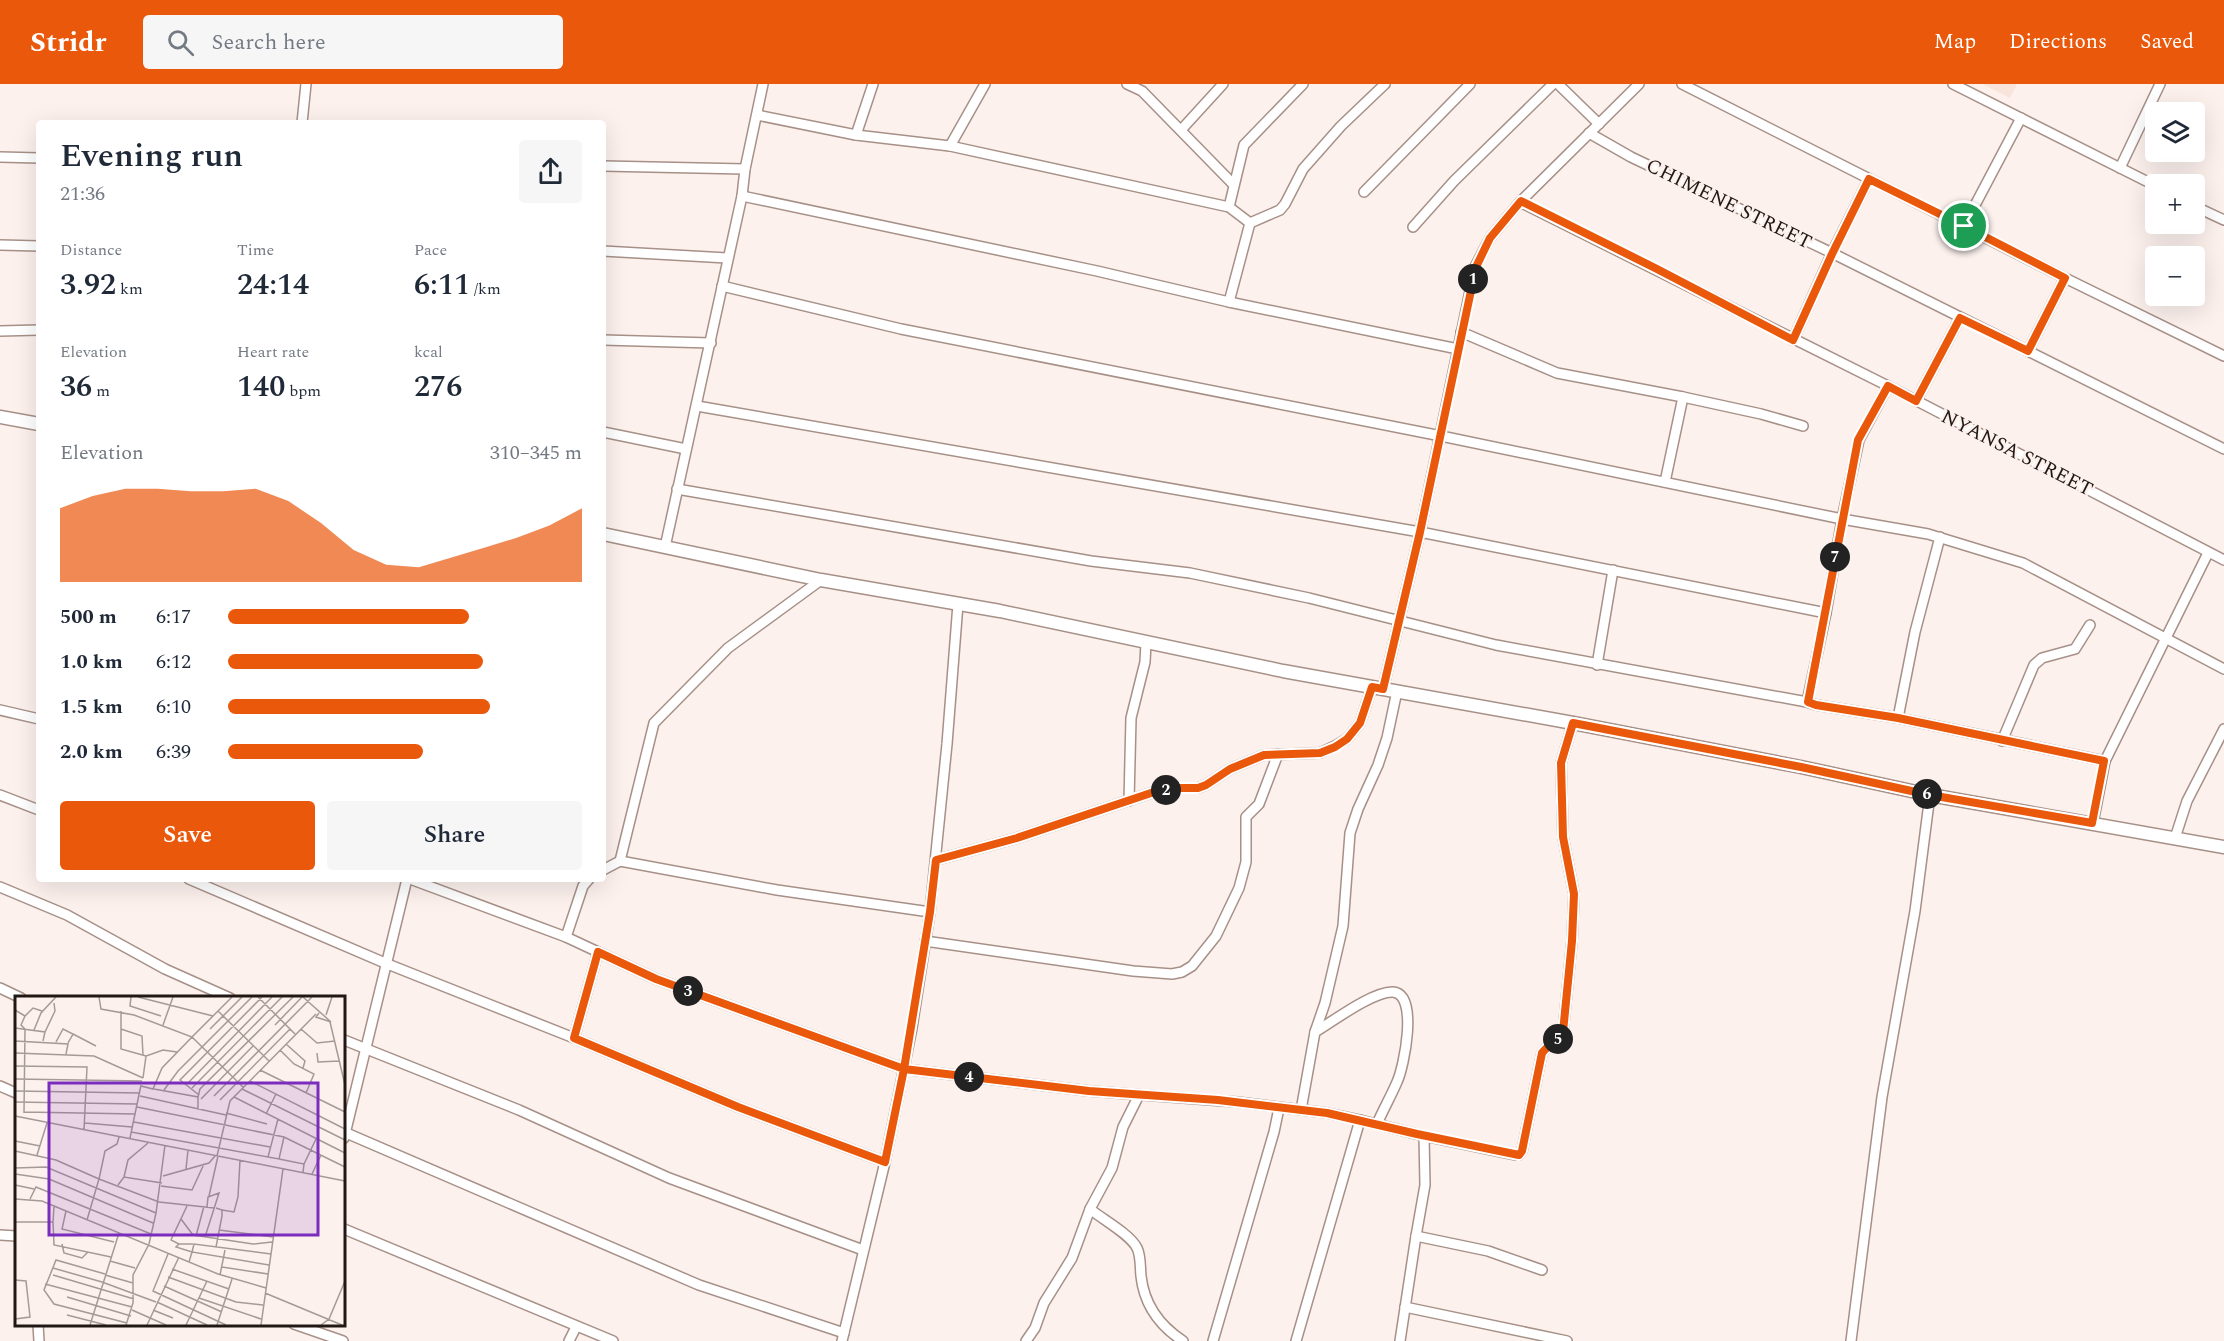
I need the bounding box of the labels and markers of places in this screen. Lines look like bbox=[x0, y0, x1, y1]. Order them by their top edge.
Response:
pin bbox=[1938, 200, 1989, 251]
pin: 1 bbox=[1458, 264, 1488, 294]
pin: 7 bbox=[1820, 542, 1850, 572]
pin: 2 bbox=[1151, 775, 1181, 805]
pin: 6 bbox=[1912, 779, 1942, 809]
pin: 3 bbox=[673, 976, 703, 1006]
pin: 5 bbox=[1543, 1024, 1573, 1054]
pin: 4 bbox=[954, 1062, 984, 1092]

